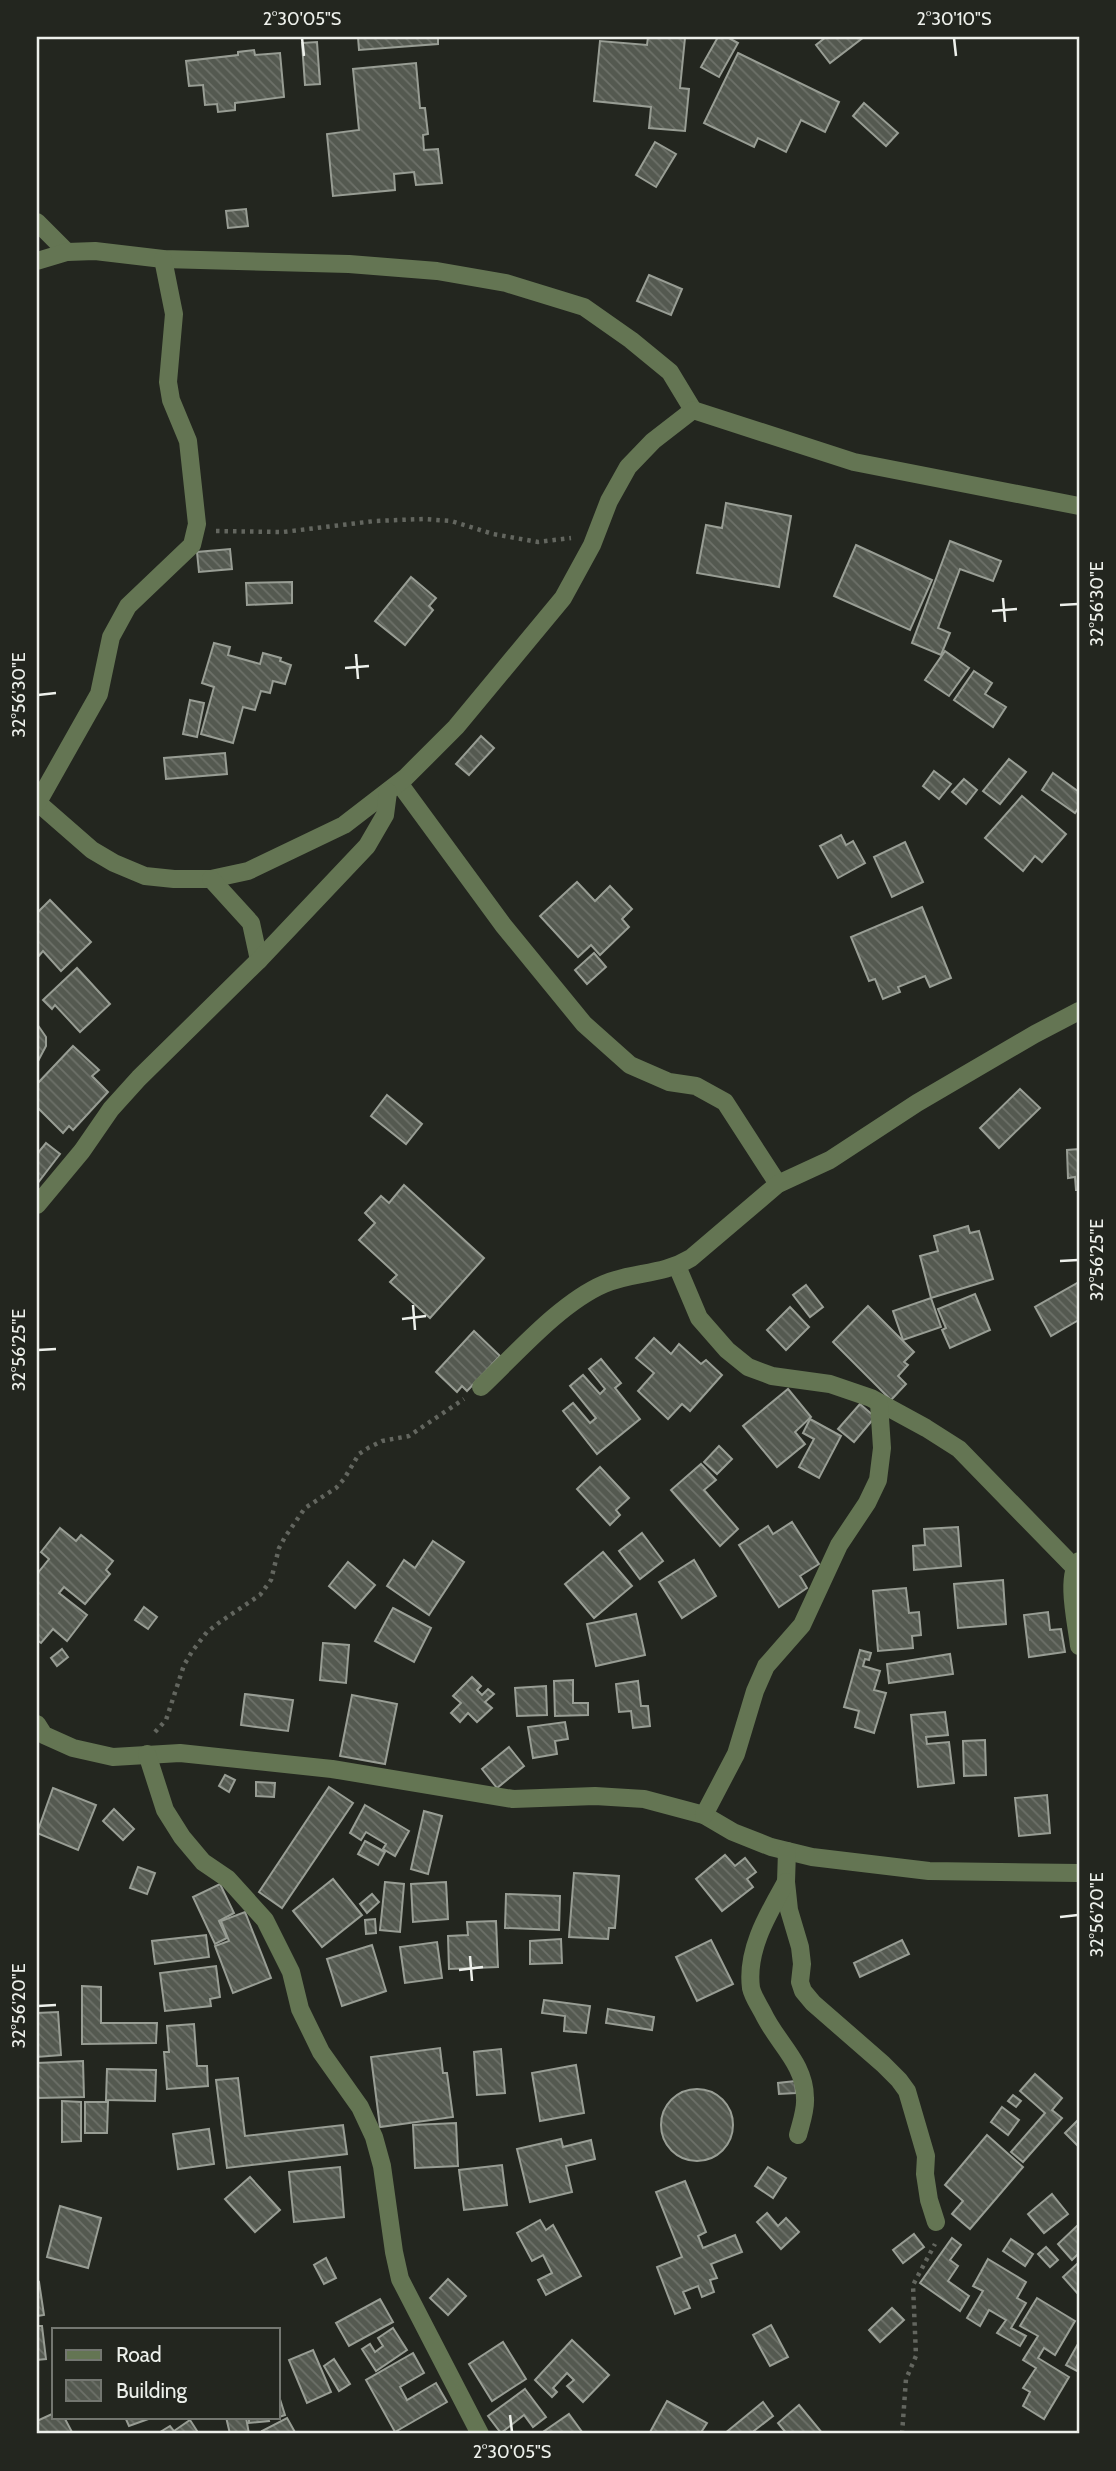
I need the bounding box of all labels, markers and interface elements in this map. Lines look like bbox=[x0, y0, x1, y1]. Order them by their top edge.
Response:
text: 2°30'05"S bbox=[263, 8, 341, 30]
text: 2°30'10"S bbox=[917, 8, 991, 30]
text: 32°56'30"E bbox=[1086, 561, 1108, 647]
text: 32°56'30"E bbox=[8, 652, 30, 738]
text: 32°56'25"E bbox=[1086, 1219, 1108, 1301]
text: 32°56'25"E bbox=[8, 1309, 30, 1391]
text: 32°56'20"E bbox=[1086, 1872, 1108, 1958]
text: 32°56'20"E bbox=[8, 1963, 30, 2049]
legend bbox=[52, 2328, 280, 2418]
text: Road bbox=[116, 2342, 162, 2367]
text: Building bbox=[116, 2378, 188, 2403]
text: 2°30'05"S bbox=[473, 2441, 551, 2463]

